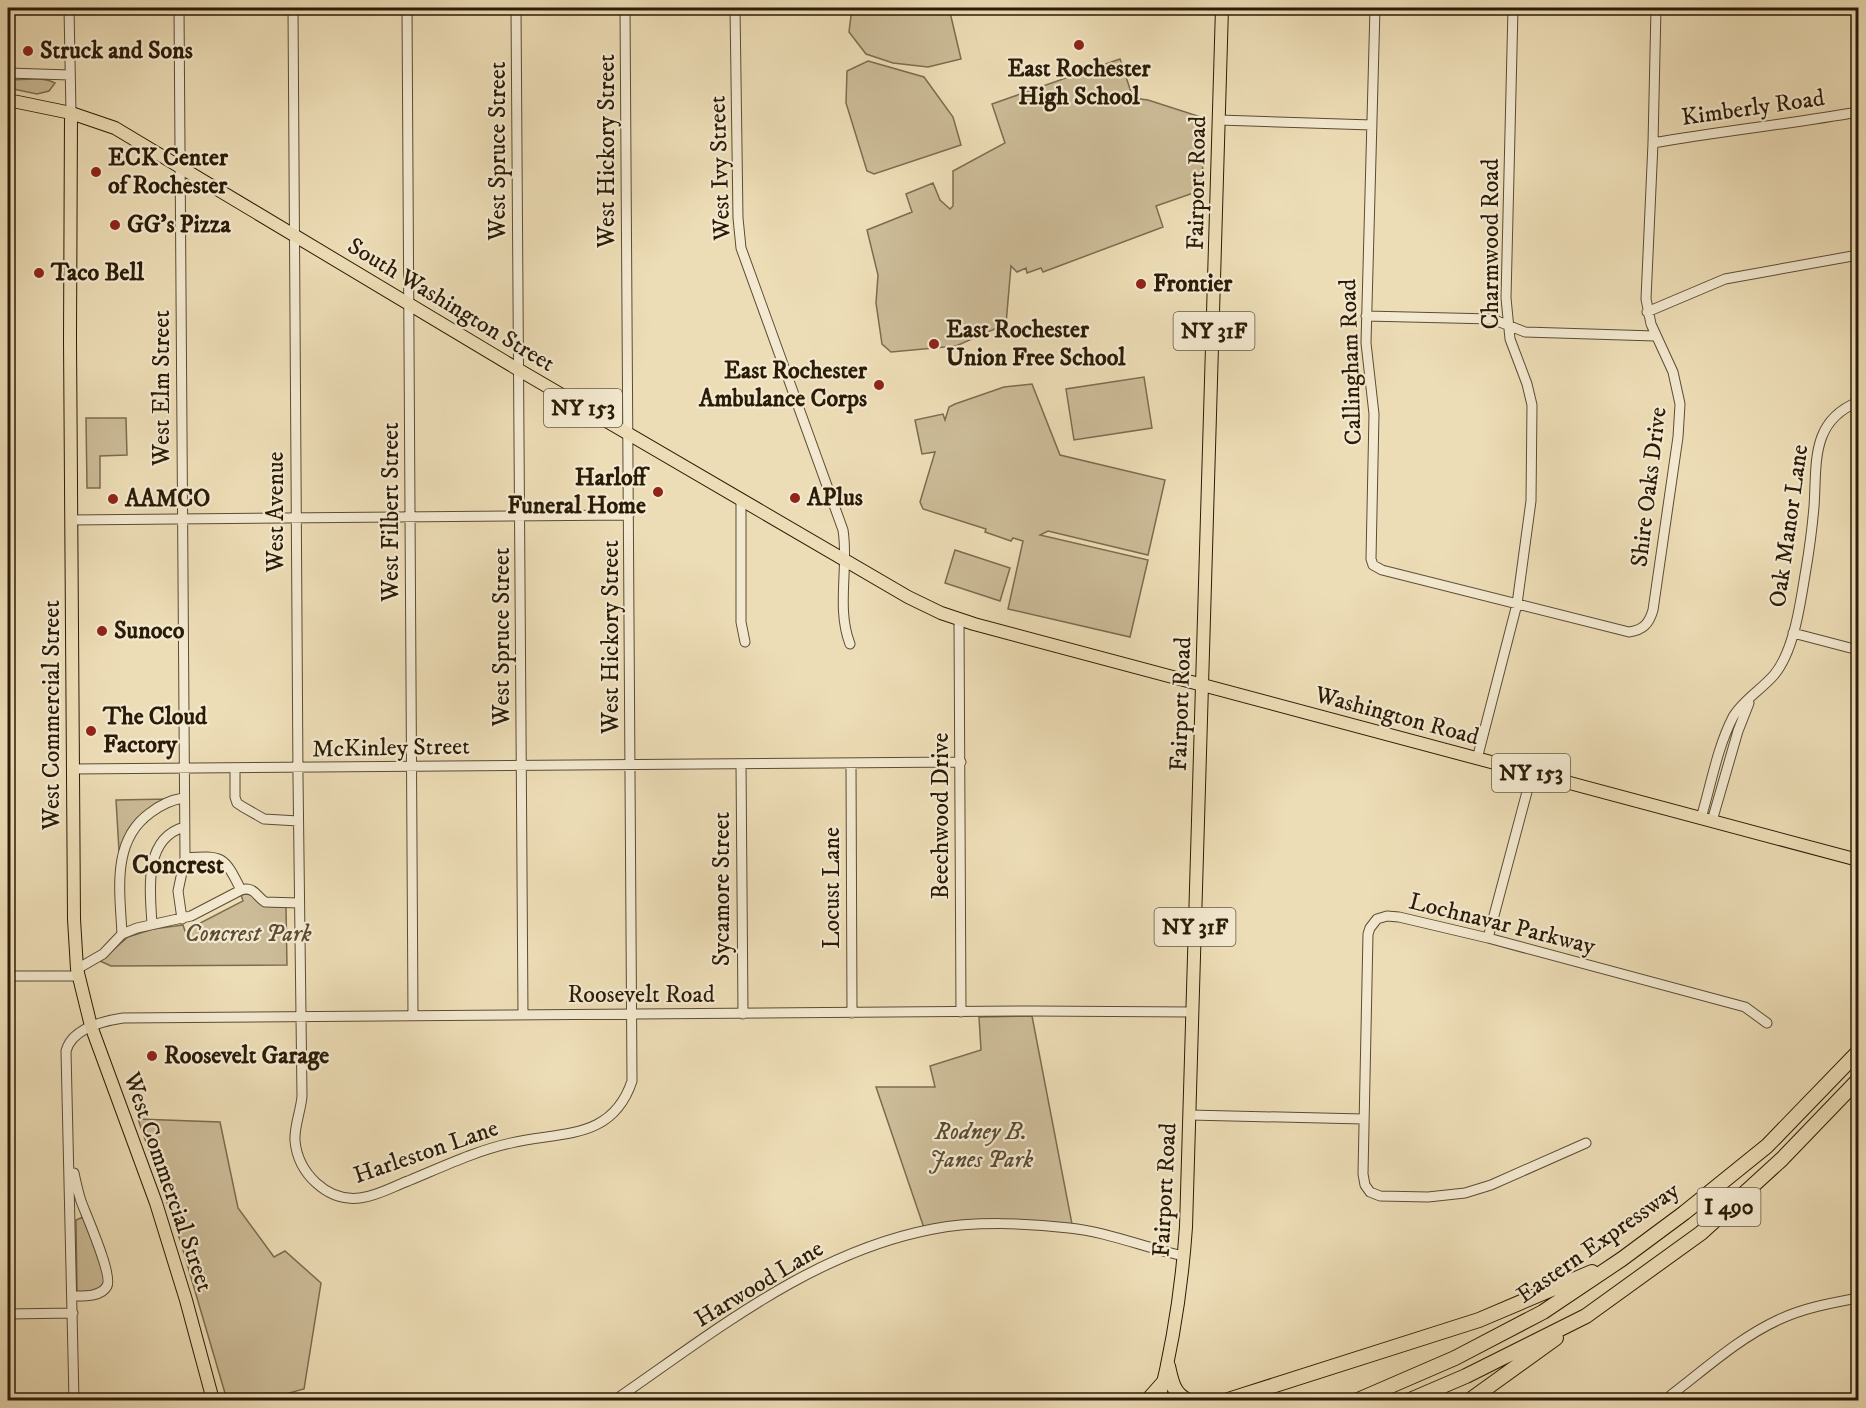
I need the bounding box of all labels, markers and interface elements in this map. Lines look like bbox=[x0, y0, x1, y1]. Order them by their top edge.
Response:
place label: Struck and Sons bbox=[40, 36, 193, 66]
marker: East Rochester High School bbox=[1072, 38, 1086, 52]
marker: Struck and Sons bbox=[21, 44, 35, 58]
street label: West Hickory Street bbox=[592, 54, 622, 249]
place label: East Rochester High School bbox=[1008, 54, 1152, 112]
street label: West Spruce Street bbox=[483, 61, 513, 241]
street label: Kimberly Road bbox=[1680, 83, 1826, 133]
street label: West Ivy Street bbox=[702, 95, 738, 242]
street label: Fairport Road bbox=[1181, 116, 1213, 250]
place label: ECK Center of Rochester bbox=[108, 143, 229, 201]
street label: Charmwood Road bbox=[1476, 158, 1506, 330]
marker: ECK Center of Rochester bbox=[89, 165, 103, 179]
place label: GG's Pizza bbox=[127, 210, 231, 240]
marker: GG's Pizza bbox=[108, 218, 122, 232]
street label: South Washington Street bbox=[342, 231, 560, 379]
place label: Taco Bell bbox=[50, 258, 145, 288]
marker: Taco Bell bbox=[32, 266, 46, 280]
place label: Frontier bbox=[1153, 269, 1233, 299]
marker: Frontier bbox=[1134, 277, 1148, 291]
street label: Callingham Road bbox=[1333, 278, 1369, 446]
street label: West Elm Street bbox=[147, 310, 177, 467]
road number: NY 31F bbox=[1174, 312, 1254, 350]
place label: East Rochester Union Free School bbox=[946, 315, 1126, 373]
marker: East Rochester Union Free School bbox=[927, 337, 941, 351]
place label: East Rochester Ambulance Corps bbox=[698, 356, 868, 414]
marker: East Rochester Ambulance Corps bbox=[872, 378, 886, 392]
road number: NY 153 bbox=[544, 389, 622, 427]
street label: Shire Oaks Drive bbox=[1624, 405, 1674, 569]
street label: West Filbert Street bbox=[376, 422, 406, 603]
street label: Oak Manor Lane bbox=[1763, 442, 1815, 609]
street label: West Avenue bbox=[261, 452, 291, 573]
place label: Harloff Funeral Home bbox=[507, 463, 651, 521]
place label: APlus bbox=[806, 483, 863, 513]
place label: AAMCO bbox=[124, 484, 210, 514]
marker: Harloff Funeral Home bbox=[651, 485, 665, 499]
marker: APlus bbox=[788, 491, 802, 505]
marker: AAMCO bbox=[106, 492, 120, 506]
street label: West Hickory Street bbox=[596, 540, 626, 735]
street label: West Spruce Street bbox=[487, 547, 517, 727]
street label: West Commercial Street bbox=[37, 600, 67, 831]
place label: Sunoco bbox=[114, 616, 185, 646]
marker: Sunoco bbox=[95, 624, 109, 638]
street label: Fairport Road bbox=[1164, 636, 1198, 772]
street label: Washington Road bbox=[1311, 679, 1482, 752]
place label: The Cloud Factory bbox=[102, 702, 208, 760]
marker: The Cloud Factory bbox=[84, 724, 98, 738]
street label: McKinley Street bbox=[312, 732, 470, 764]
street label: Beechwood Drive bbox=[926, 732, 956, 900]
road number: NY 153 bbox=[1492, 754, 1570, 792]
street label: Sycamore Street bbox=[707, 811, 737, 966]
street label: Locust Lane bbox=[817, 827, 847, 949]
district label: Concrest bbox=[132, 849, 225, 882]
street label: Lochnavar Parkway bbox=[1406, 886, 1599, 962]
road number: NY 31F bbox=[1154, 908, 1236, 946]
park label: Concrest Park bbox=[185, 919, 311, 949]
street label: Roosevelt Road bbox=[567, 980, 715, 1010]
place label: Roosevelt Garage bbox=[164, 1041, 329, 1071]
marker: Roosevelt Garage bbox=[145, 1049, 159, 1063]
street label: West Commercial Street bbox=[116, 1067, 220, 1296]
street label: Harleston Lane bbox=[350, 1113, 502, 1191]
park label: Rodney B. Janes Park bbox=[929, 1117, 1033, 1175]
street label: Fairport Road bbox=[1147, 1122, 1183, 1258]
street label: Eastern Expressway bbox=[1511, 1175, 1686, 1310]
road number: I 490 bbox=[1698, 1188, 1760, 1226]
street label: Harwood Lane bbox=[689, 1234, 829, 1334]

